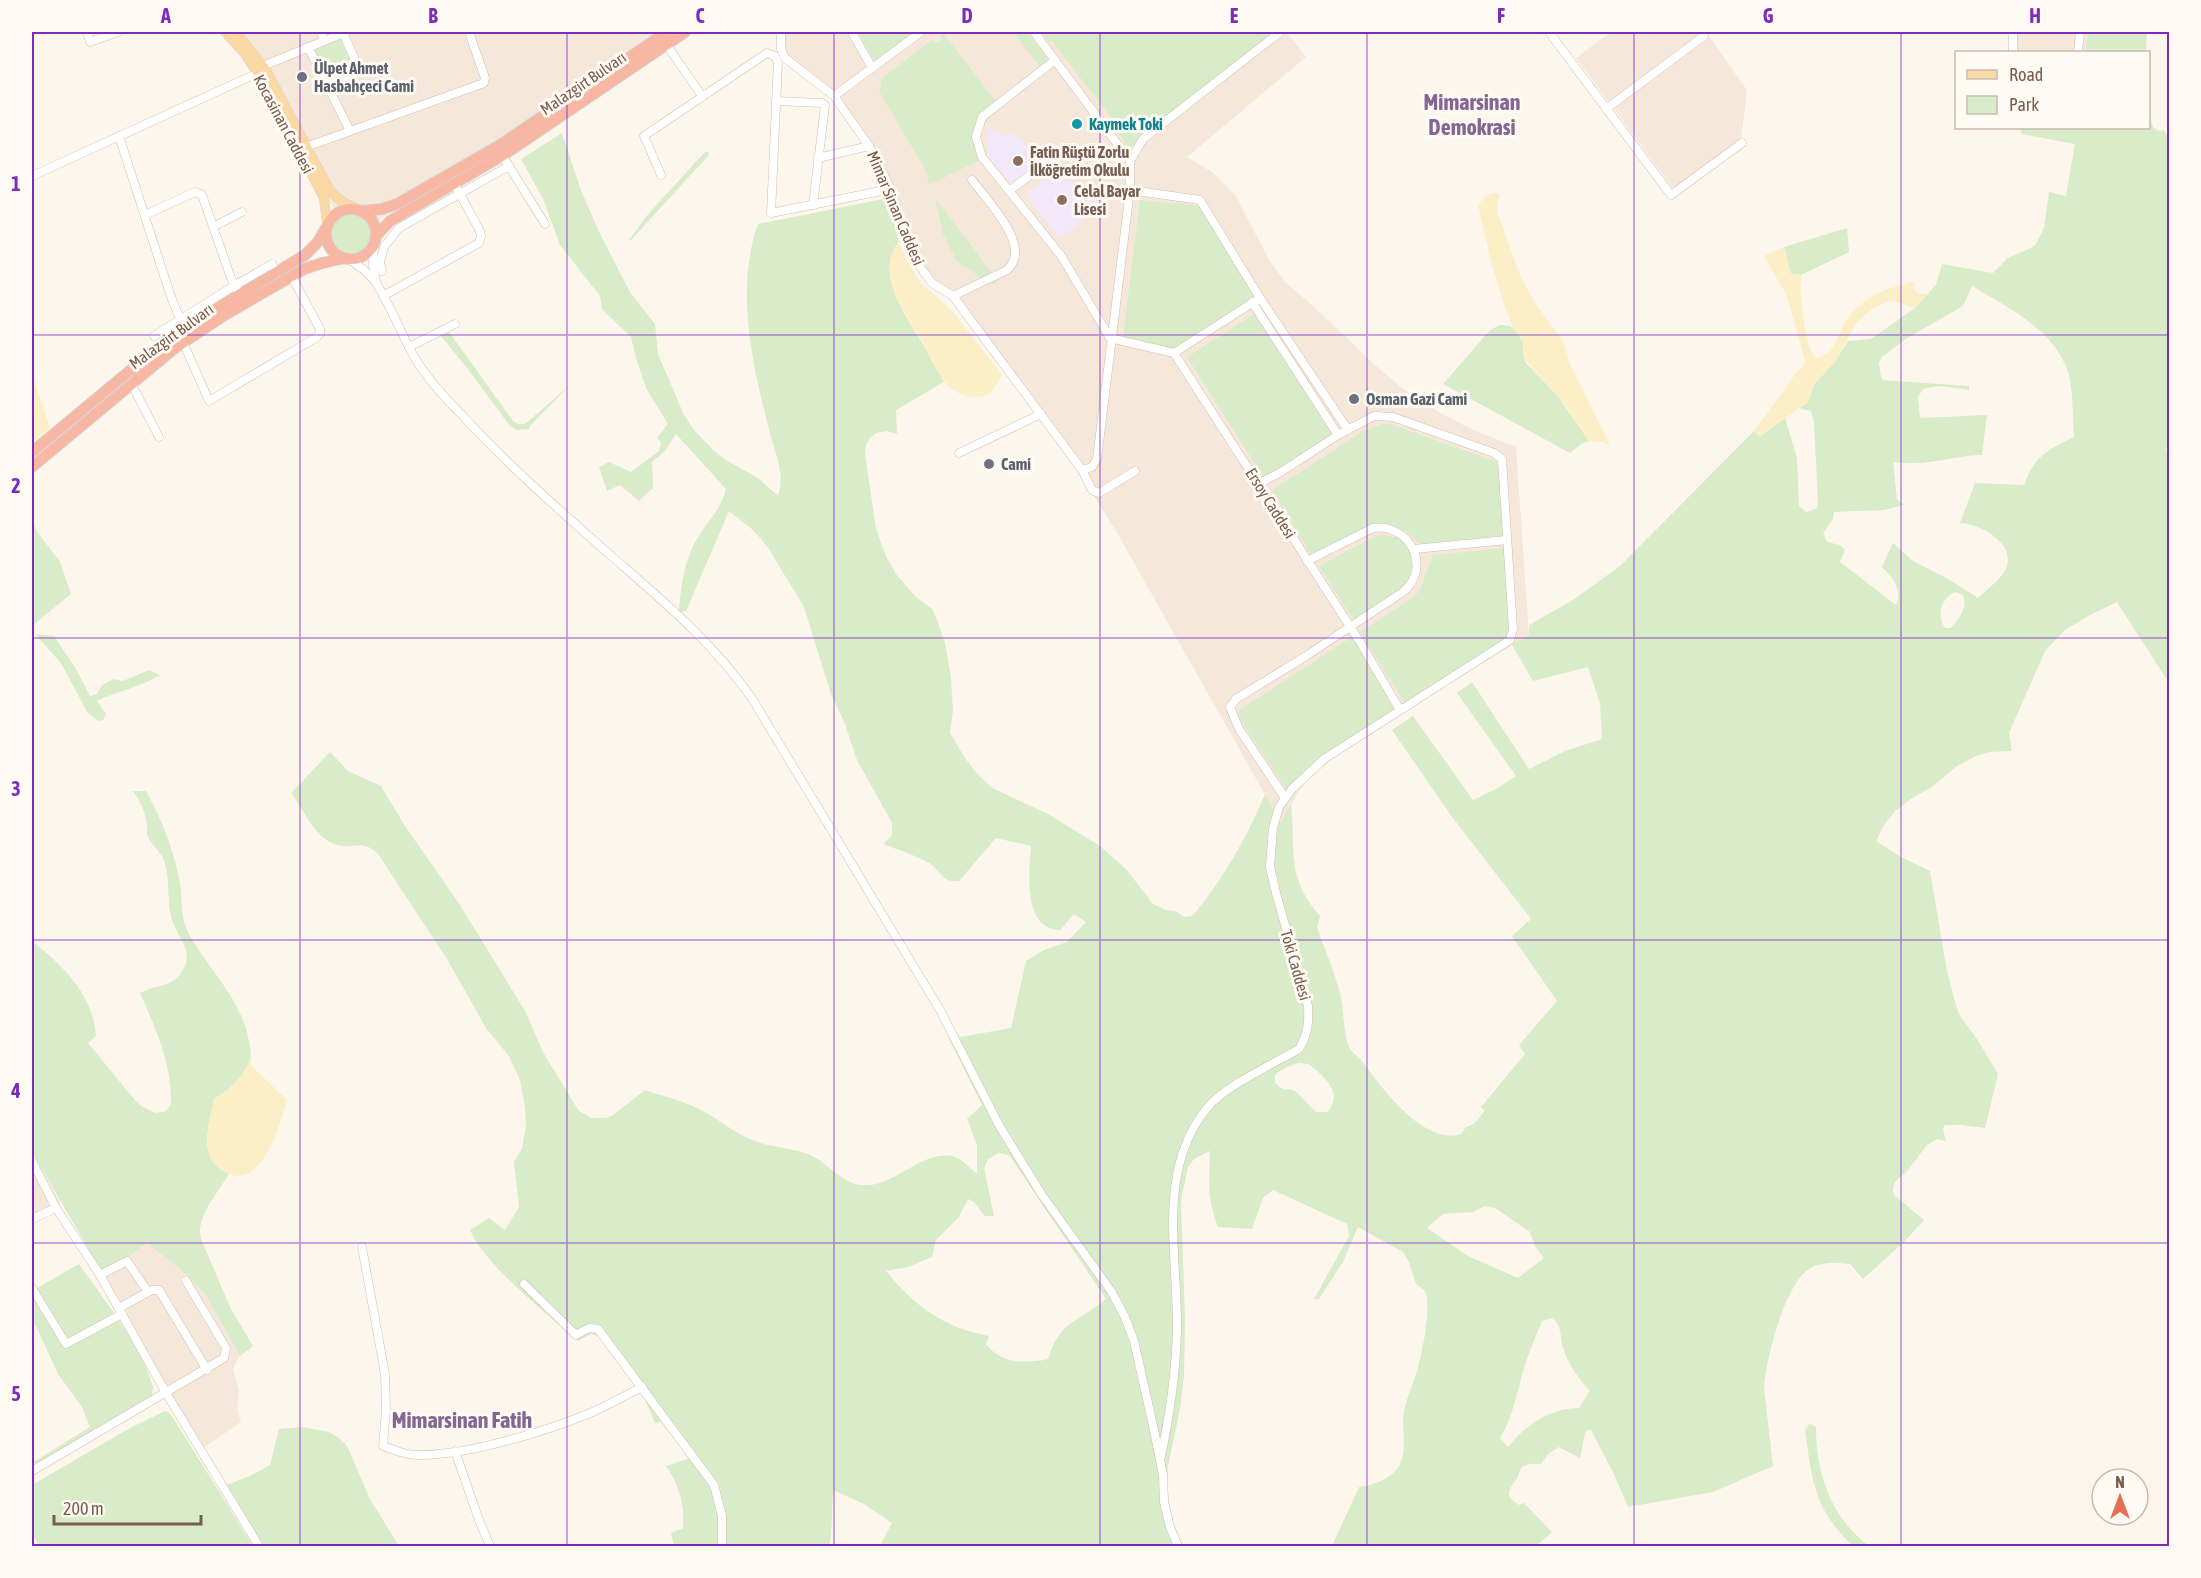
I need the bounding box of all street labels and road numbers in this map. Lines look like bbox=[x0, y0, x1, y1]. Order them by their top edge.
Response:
street label: Malazgirt Bulvarı bbox=[537, 48, 630, 119]
street label: Kocasinan Caddesi bbox=[250, 72, 318, 176]
street label: Mimar Sinan Caddesi bbox=[864, 148, 928, 268]
street label: Malazgirt Bulvarı bbox=[126, 300, 217, 373]
street label: Ersoy Caddesi bbox=[1241, 464, 1300, 542]
street label: Toki Caddesi bbox=[1277, 928, 1315, 1002]

